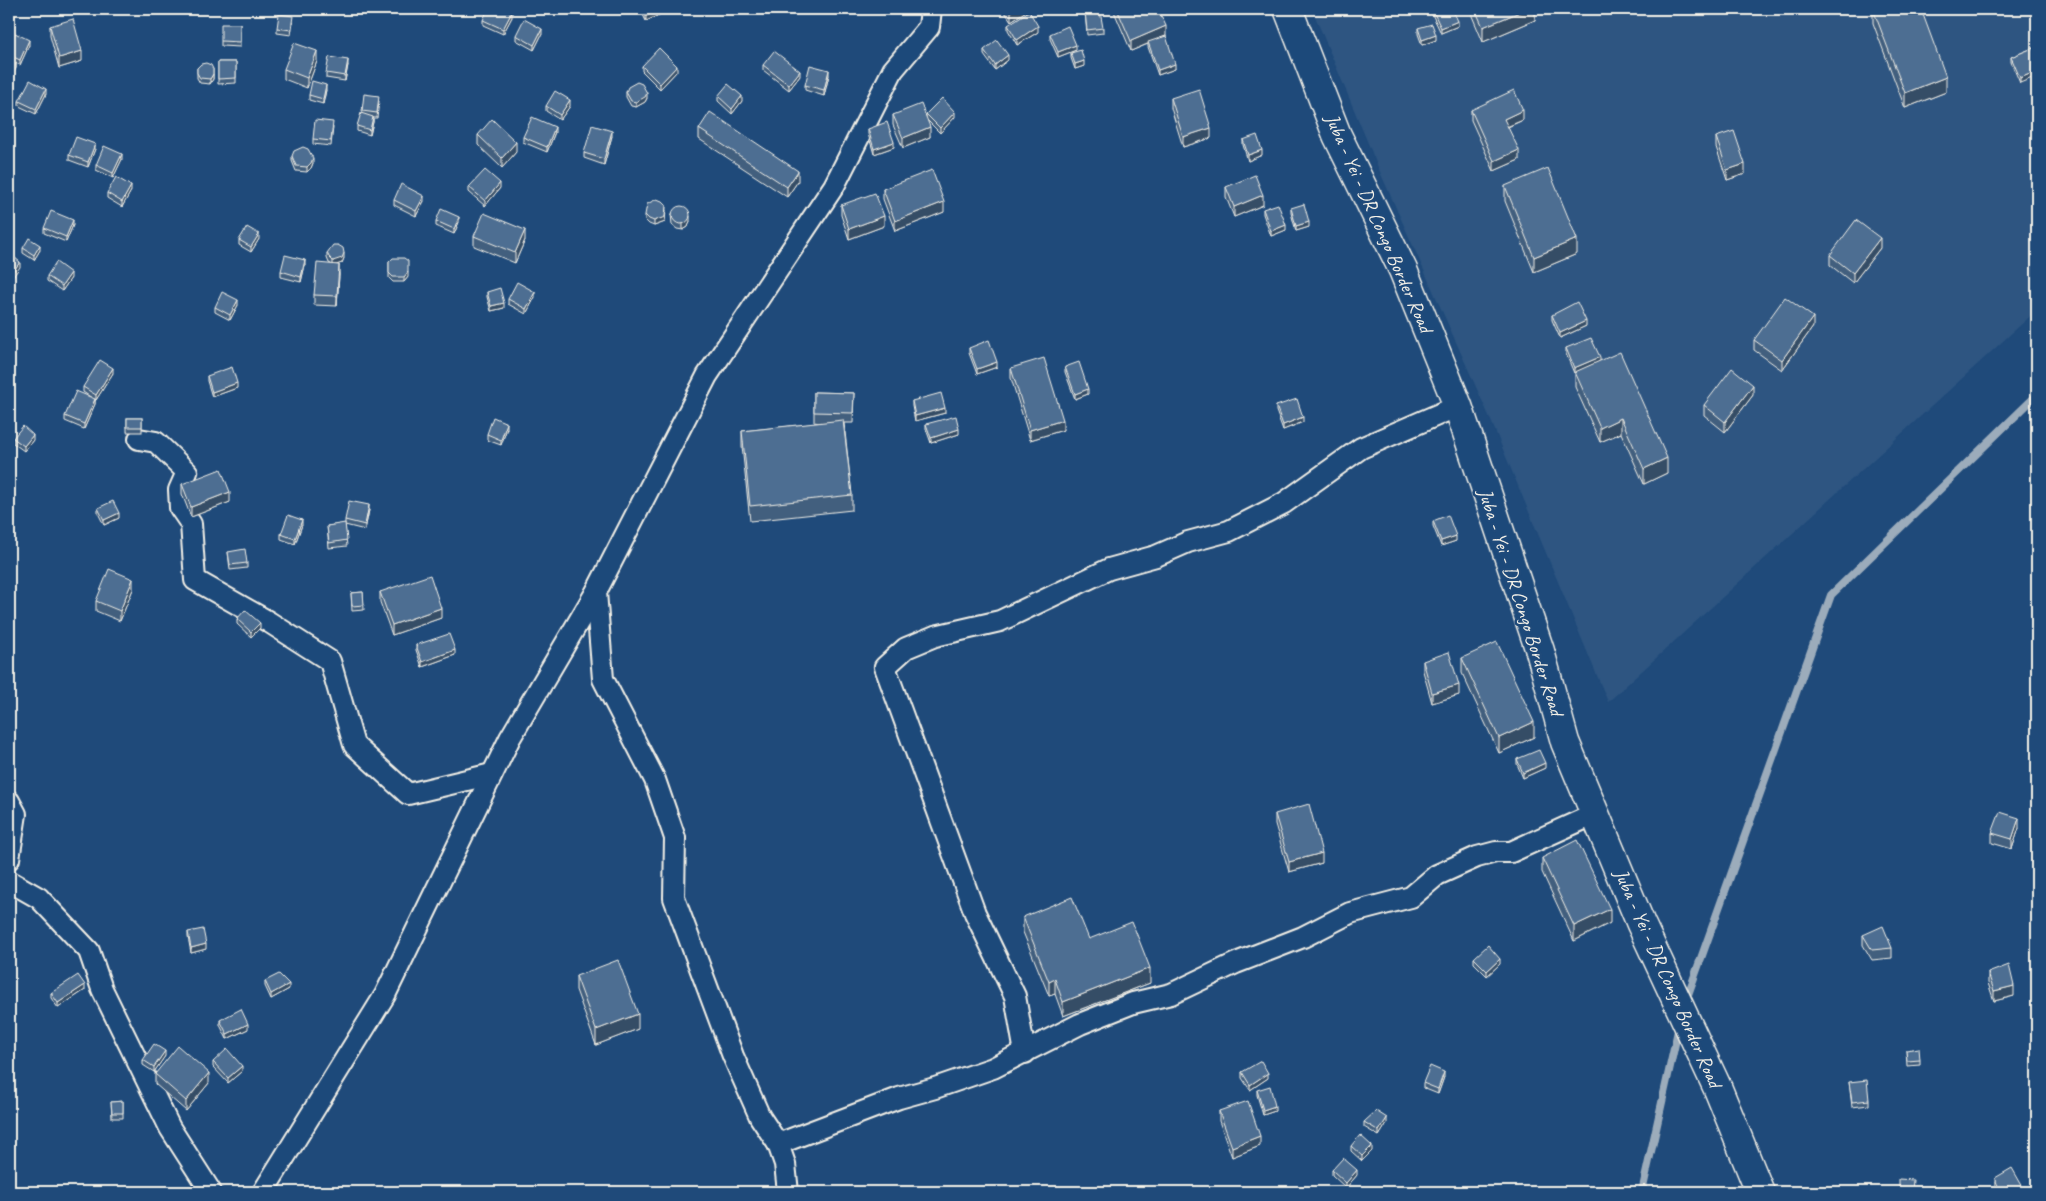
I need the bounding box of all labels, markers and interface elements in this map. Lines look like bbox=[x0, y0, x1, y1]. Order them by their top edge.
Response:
street label: Juba - Yei - DR Congo Border Road bbox=[1319, 109, 1440, 339]
street label: Juba - Yei - DR Congo Border Road bbox=[1472, 485, 1570, 722]
street label: Juba - Yei - DR Congo Border Road bbox=[1608, 864, 1729, 1094]

